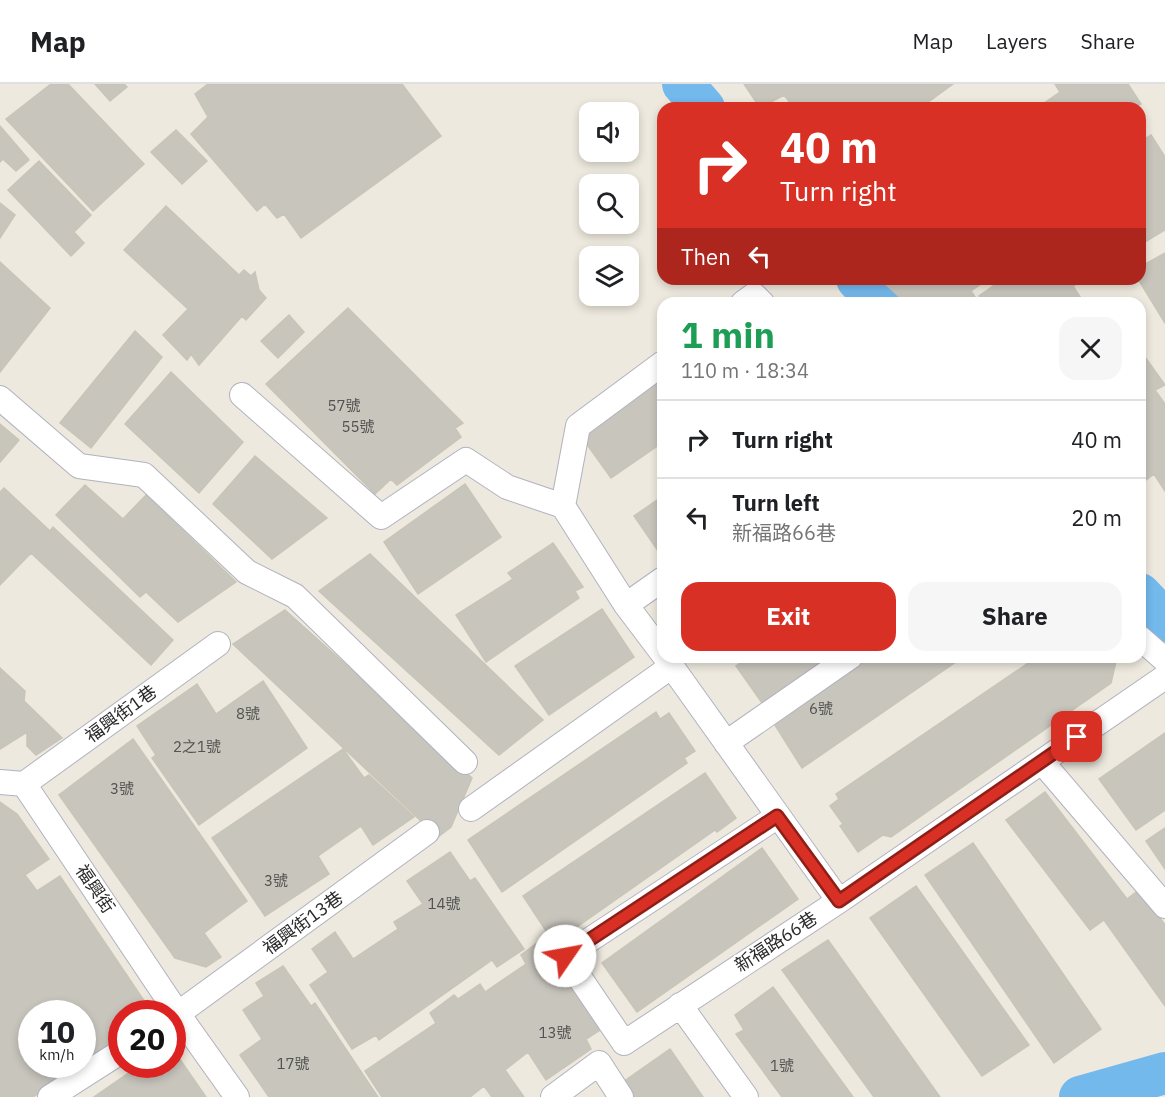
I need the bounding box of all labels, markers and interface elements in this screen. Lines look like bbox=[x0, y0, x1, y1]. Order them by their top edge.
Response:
text: Map bbox=[30, 23, 86, 60]
text: Map bbox=[913, 27, 953, 55]
text: Layers bbox=[986, 27, 1048, 55]
text: Share bbox=[1081, 27, 1135, 55]
map controls bbox=[579, 102, 639, 306]
button: sound bbox=[579, 102, 639, 162]
text: 40 m bbox=[780, 120, 878, 175]
icon: right bbox=[681, 126, 759, 204]
text: Turn right bbox=[780, 173, 897, 208]
button: search bbox=[579, 174, 639, 234]
icon: left bbox=[743, 240, 776, 273]
text: Then bbox=[681, 242, 731, 271]
button: layers bbox=[579, 246, 639, 306]
text: 1 min bbox=[681, 311, 775, 358]
button: close bbox=[1059, 317, 1122, 380]
text: 110 m · 18:34 bbox=[681, 357, 809, 384]
house number: 57號 bbox=[327, 396, 361, 415]
house number: 55號 bbox=[341, 417, 375, 436]
icon: right bbox=[681, 423, 714, 456]
text: Turn right bbox=[732, 425, 833, 454]
text: 40 m bbox=[1071, 425, 1122, 454]
text: Turn left bbox=[732, 488, 820, 517]
icon: left bbox=[681, 501, 714, 534]
text: 20 m bbox=[1071, 503, 1122, 532]
text: 新福路66巷 bbox=[732, 519, 836, 546]
button: Exit bbox=[681, 582, 896, 651]
button: Share bbox=[908, 582, 1122, 651]
street label: 福興街1巷 bbox=[80, 680, 161, 747]
house number: 6號 bbox=[809, 699, 833, 718]
house number: 8號 bbox=[236, 704, 260, 723]
pin bbox=[1051, 711, 1102, 762]
icon: arrive bbox=[1060, 720, 1093, 753]
house number: 2之1號 bbox=[173, 737, 221, 756]
house number: 3號 bbox=[110, 779, 134, 798]
street label: 福興街 bbox=[71, 860, 120, 918]
house number: 3號 bbox=[264, 871, 288, 890]
street label: 福興街13巷 bbox=[258, 886, 347, 959]
house number: 14號 bbox=[427, 894, 461, 913]
street label: 新福路66巷 bbox=[730, 906, 821, 977]
position arrow bbox=[533, 924, 597, 988]
speed limit sign: 20 bbox=[108, 1000, 186, 1078]
text: 10 bbox=[39, 1012, 75, 1051]
house number: 13號 bbox=[538, 1023, 572, 1042]
text: km/h bbox=[39, 1045, 75, 1064]
house number: 17號 bbox=[276, 1054, 310, 1073]
house number: 1號 bbox=[770, 1056, 794, 1075]

